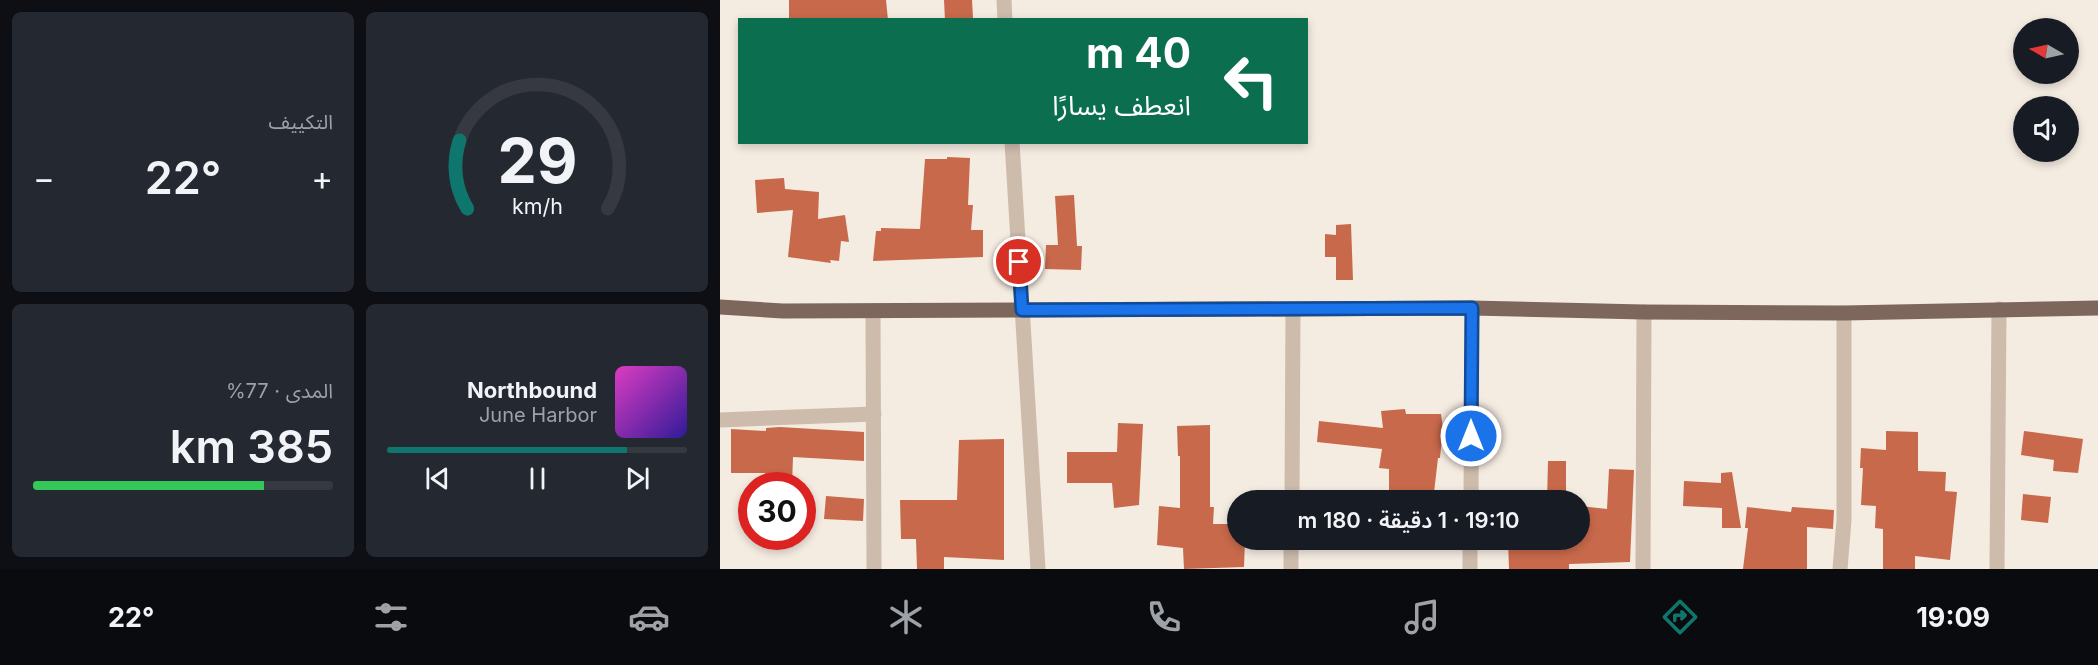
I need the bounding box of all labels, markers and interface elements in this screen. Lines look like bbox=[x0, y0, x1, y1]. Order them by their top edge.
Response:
north arrow bbox=[2013, 18, 2079, 84]
map controls bbox=[2013, 18, 2079, 162]
text: 40 m bbox=[1086, 27, 1191, 78]
icon: left bbox=[1212, 42, 1290, 120]
text: انعطف يسارًا bbox=[1052, 89, 1191, 122]
button: sound bbox=[2013, 96, 2079, 162]
text: التكييف bbox=[269, 110, 333, 134]
text: 29 bbox=[497, 123, 577, 198]
text: 22° bbox=[145, 150, 221, 205]
text: − bbox=[33, 158, 55, 198]
text: + bbox=[311, 158, 333, 198]
text: km/h bbox=[512, 193, 562, 219]
pin bbox=[993, 236, 1044, 287]
icon: arrive bbox=[1002, 245, 1035, 278]
text: Northbound bbox=[467, 377, 597, 403]
text: المدى · 77% bbox=[226, 379, 333, 403]
text: June Harbor bbox=[479, 403, 597, 427]
position arrow bbox=[1439, 404, 1503, 468]
text: 385 km bbox=[170, 419, 333, 474]
icon: previous bbox=[421, 462, 454, 495]
icon: pause bbox=[521, 462, 554, 495]
icon: next bbox=[621, 462, 654, 495]
speed limit sign: 30 bbox=[738, 472, 816, 550]
text: 19:10 · 1 دقيقة · 180 m bbox=[1298, 507, 1519, 533]
icon: filters bbox=[370, 596, 412, 638]
icon: car bbox=[628, 596, 670, 638]
icon: climate bbox=[885, 596, 927, 638]
icon: phone bbox=[1143, 596, 1185, 638]
icon: music bbox=[1401, 596, 1443, 638]
icon: directions bbox=[1659, 596, 1701, 638]
text: 22° bbox=[108, 601, 154, 634]
text: 19:09 bbox=[1916, 601, 1990, 634]

